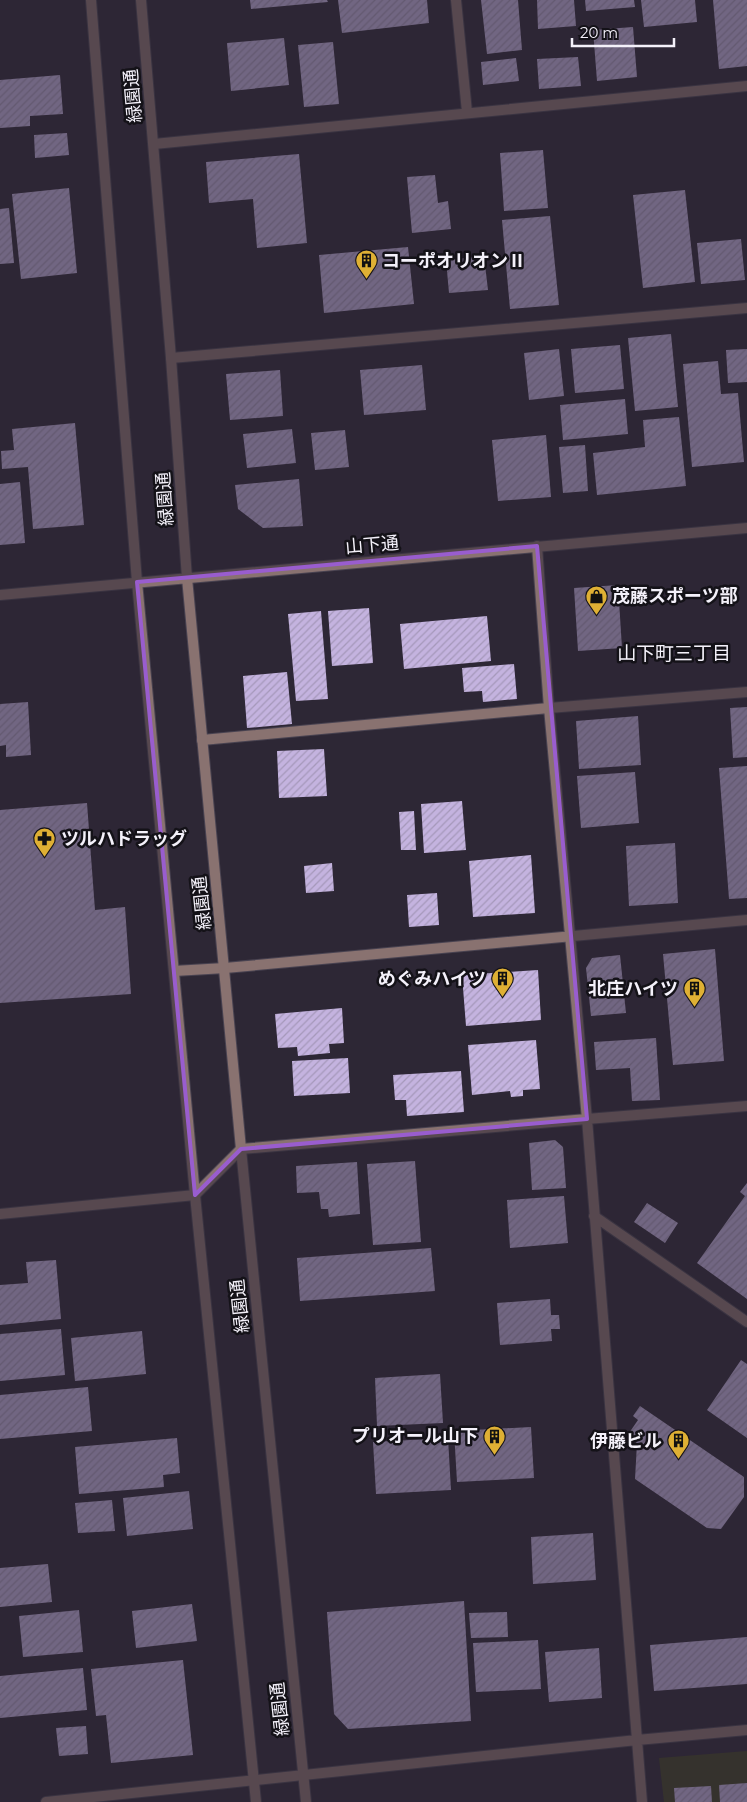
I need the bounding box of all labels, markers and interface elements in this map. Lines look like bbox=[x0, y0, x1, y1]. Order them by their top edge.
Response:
scale bar bbox=[572, 15, 674, 47]
text: 20 m bbox=[580, 23, 618, 42]
street label: 緑園通 bbox=[120, 68, 146, 124]
building icon: コーポオリオンⅡ bbox=[354, 249, 378, 280]
place label: コーポオリオンⅡ bbox=[382, 250, 526, 272]
street label: 緑園通 bbox=[152, 471, 178, 527]
street label: 山下通 bbox=[344, 532, 400, 558]
shop icon: 茂藤スポーツ部 bbox=[584, 584, 608, 615]
place label: 茂藤スポーツ部 bbox=[612, 585, 738, 607]
district label: 山下町三丁目 bbox=[617, 642, 731, 665]
pharmacy icon: ツルハドラッグ bbox=[33, 827, 57, 858]
place label: ツルハドラッグ bbox=[61, 828, 187, 850]
street label: 緑園通 bbox=[188, 875, 216, 931]
building icon: めぐみハイツ bbox=[490, 967, 514, 998]
place label: めぐみハイツ bbox=[378, 968, 486, 990]
building icon: 北庄ハイツ bbox=[682, 977, 706, 1008]
place label: 北庄ハイツ bbox=[588, 978, 678, 1000]
street label: 緑園通 bbox=[226, 1278, 254, 1334]
building icon: プリオール山下 bbox=[482, 1424, 506, 1455]
place label: プリオール山下 bbox=[352, 1425, 478, 1447]
building icon: 伊藤ビル bbox=[666, 1429, 690, 1460]
place label: 伊藤ビル bbox=[590, 1430, 662, 1452]
street label: 緑園通 bbox=[266, 1681, 294, 1737]

